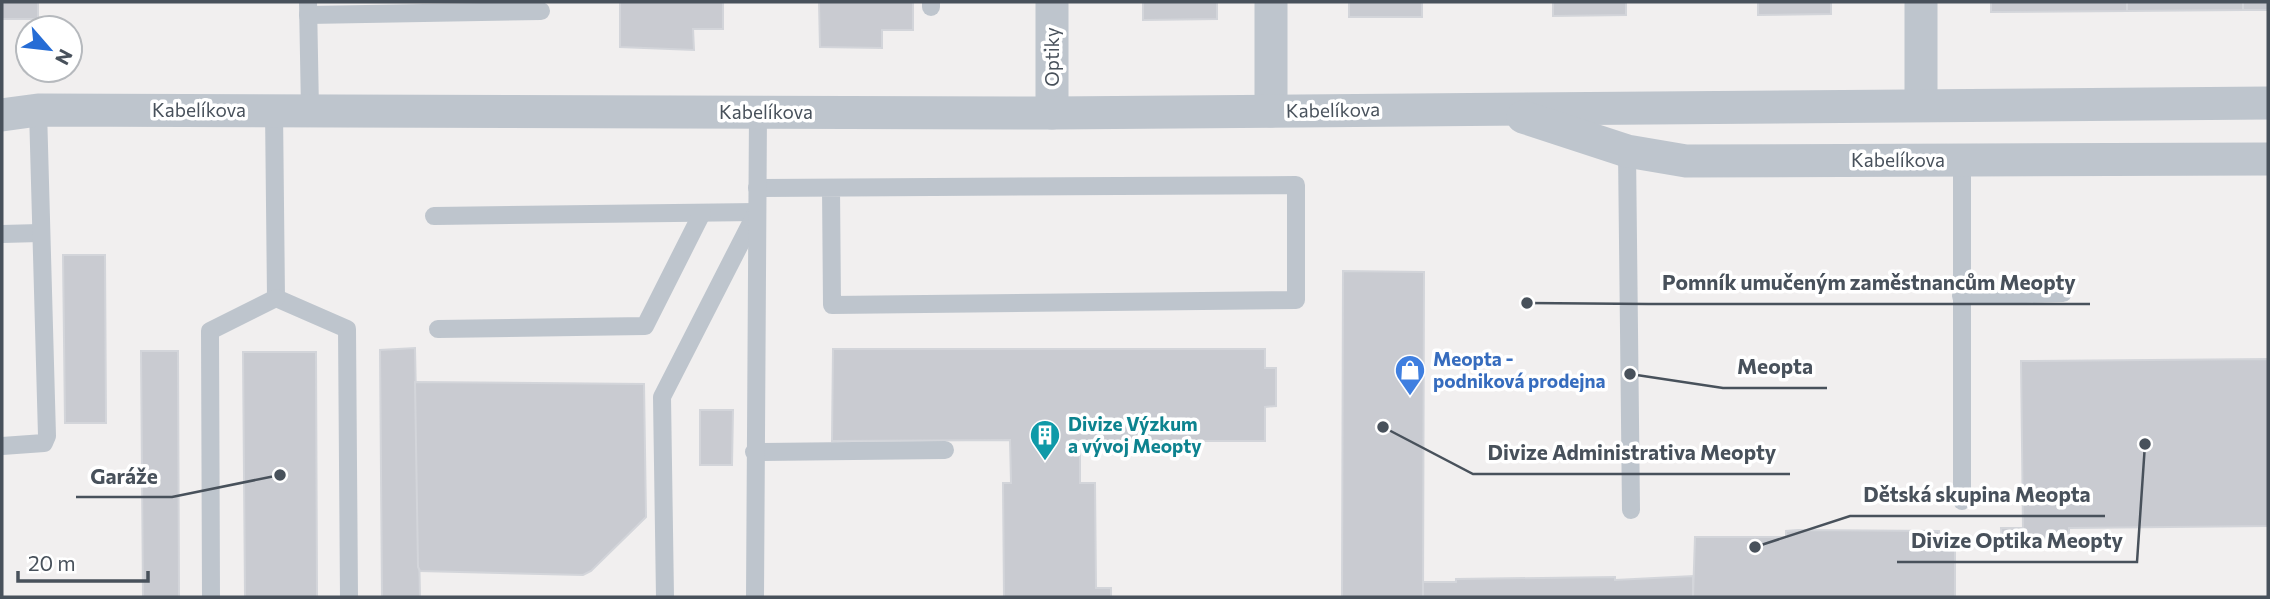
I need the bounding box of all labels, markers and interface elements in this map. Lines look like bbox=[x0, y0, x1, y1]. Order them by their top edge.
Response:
north arrow bbox=[14, 14, 84, 84]
street label: Optiky bbox=[1040, 27, 1063, 87]
text: N bbox=[51, 46, 78, 69]
street label: Kabelíkova bbox=[1286, 97, 1380, 122]
street label: Kabelíkova bbox=[152, 98, 246, 121]
street label: Kabelíkova bbox=[719, 100, 813, 123]
street label: Kabelíkova bbox=[1851, 148, 1945, 171]
callout: Pomník umučeným zaměstnancům Meopty bbox=[1648, 262, 2090, 304]
text: Pomník umučeným zaměstnancům Meopty bbox=[1662, 269, 2076, 294]
callout: Meopta bbox=[1723, 346, 1827, 388]
place label: Meopta - podniková prodejna bbox=[1433, 347, 1606, 392]
shop icon: Meopta - podniková prodejna bbox=[1393, 353, 1427, 397]
text: Meopta bbox=[1737, 353, 1813, 378]
place label: Divize Výzkum a vývoj Meopty bbox=[1068, 412, 1202, 457]
building icon: Divize Výzkum a vývoj Meopty bbox=[1028, 418, 1062, 462]
callout: Divize Administrativa Meopty bbox=[1473, 432, 1790, 474]
text: Divize Administrativa Meopty bbox=[1488, 439, 1777, 464]
callout: Garáže bbox=[76, 455, 172, 497]
text: Garáže bbox=[90, 463, 158, 488]
callout: Dětská skupina Meopta bbox=[1850, 474, 2105, 516]
text: Dětská skupina Meopta bbox=[1863, 481, 2091, 506]
callout: Divize Optika Meopty bbox=[1897, 520, 2137, 562]
text: Divize Optika Meopty bbox=[1911, 527, 2124, 552]
scale bar bbox=[18, 540, 147, 584]
text: 20 m bbox=[28, 550, 76, 575]

